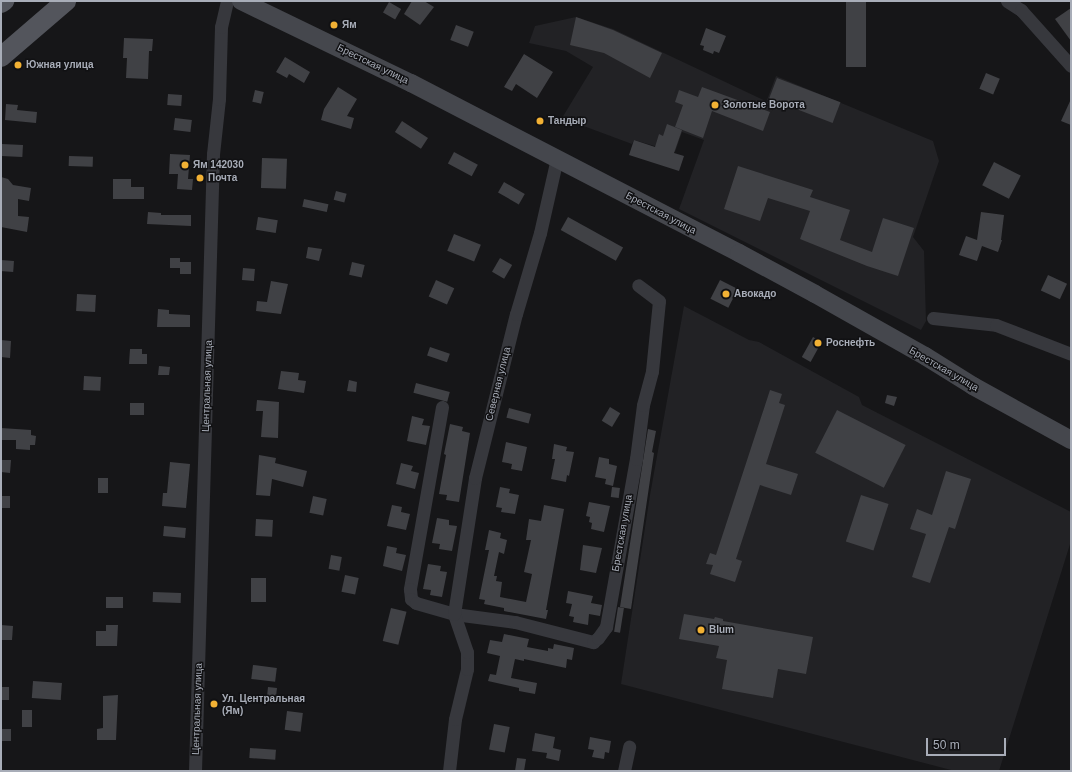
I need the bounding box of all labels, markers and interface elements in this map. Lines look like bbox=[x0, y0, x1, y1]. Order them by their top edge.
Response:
place label: Ям bbox=[342, 19, 357, 31]
marker: Ям bbox=[329, 20, 339, 30]
street label: Брестская улица bbox=[335, 42, 411, 86]
place label: Южная улица bbox=[26, 59, 94, 71]
marker: Южная улица bbox=[13, 60, 23, 70]
place label: Золотые Ворота bbox=[723, 99, 805, 111]
marker: Золотые Ворота bbox=[710, 100, 720, 110]
place label: Тандыр bbox=[548, 115, 586, 127]
marker: Тандыр bbox=[535, 116, 545, 126]
place label: Ям 142030 bbox=[193, 159, 244, 171]
marker: Ям 142030 bbox=[180, 160, 190, 170]
place label: Почта bbox=[208, 172, 237, 184]
marker: Почта bbox=[195, 173, 205, 183]
street label: Брестская улица bbox=[624, 189, 698, 237]
place label: Авокадо bbox=[734, 288, 776, 300]
marker: Авокадо bbox=[721, 289, 731, 299]
place label: Роснефть bbox=[826, 337, 875, 349]
marker: Роснефть bbox=[813, 338, 823, 348]
street label: Центральная улица bbox=[199, 340, 215, 432]
street label: Брестская улица bbox=[907, 344, 981, 394]
street label: Северная улица bbox=[483, 346, 513, 422]
street label: Брестская улица bbox=[609, 494, 635, 572]
place label: Blum bbox=[709, 624, 734, 636]
marker: Blum bbox=[696, 625, 706, 635]
street label: Центральная улица bbox=[189, 663, 205, 755]
place label: Ул. Центральная (Ям) bbox=[222, 692, 305, 716]
marker: Ул. Центральная (Ям) bbox=[209, 699, 219, 709]
scale bar bbox=[928, 730, 1008, 756]
text: 50 m bbox=[933, 738, 960, 752]

